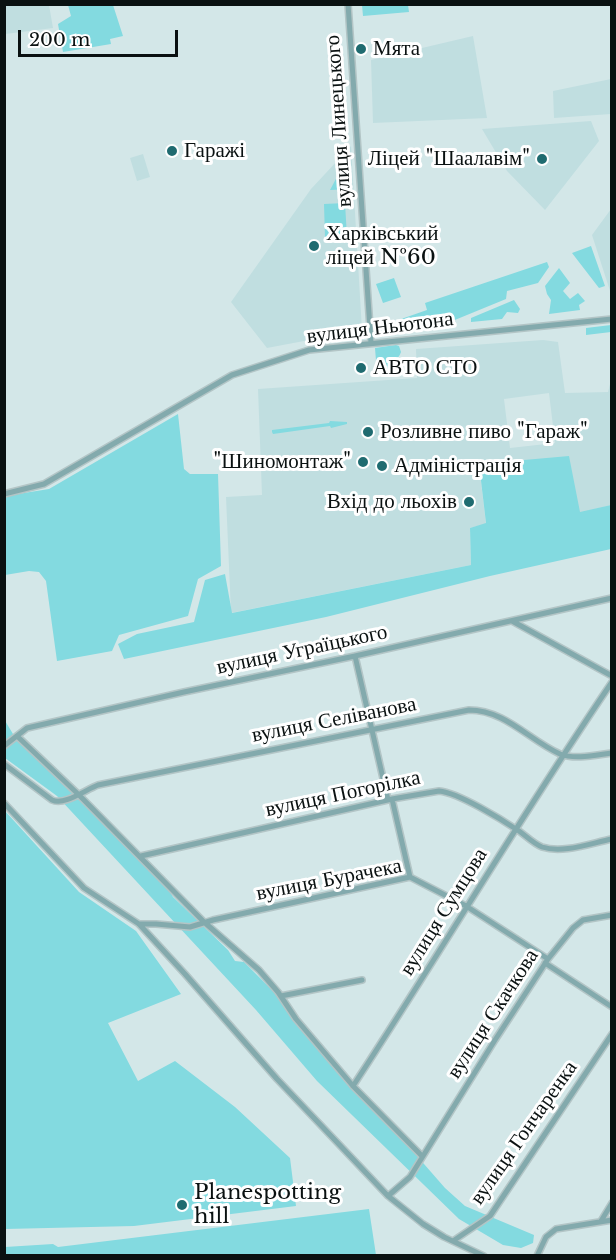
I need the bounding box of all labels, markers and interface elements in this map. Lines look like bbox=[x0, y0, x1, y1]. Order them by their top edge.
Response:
scale bar bbox=[21, 18, 182, 56]
text: 200 m bbox=[29, 29, 90, 51]
street label: вулиця Линецького bbox=[320, 34, 358, 208]
place label: Мята bbox=[373, 36, 420, 62]
marker: Мята bbox=[354, 42, 368, 56]
place label: Гаражі bbox=[184, 138, 245, 164]
marker: Гаражі bbox=[165, 144, 179, 158]
place label: Ліцей "Шаалавім" bbox=[368, 146, 530, 172]
marker: Ліцей "Шаалавім" bbox=[535, 152, 549, 166]
place label: Харківський ліцей №60 bbox=[326, 221, 438, 271]
marker: Харківський ліцей №60 bbox=[307, 239, 321, 253]
street label: вулиця Ньютона bbox=[305, 307, 455, 349]
place label: АВТО СТО bbox=[373, 355, 477, 381]
marker: АВТО СТО bbox=[354, 361, 368, 375]
place label: Розливне пиво "Гараж" bbox=[380, 419, 588, 445]
marker: Розливне пиво "Гараж" bbox=[361, 425, 375, 439]
place label: "Шиномонтаж" bbox=[214, 449, 351, 475]
place label: Адміністрація bbox=[394, 453, 521, 479]
marker: "Шиномонтаж" bbox=[356, 455, 370, 469]
marker: Адміністрація bbox=[375, 459, 389, 473]
place label: Вхід до льохів bbox=[327, 489, 457, 515]
marker: Вхід до льохів bbox=[462, 495, 476, 509]
street label: вулиця Уграїцького bbox=[214, 620, 390, 680]
street label: вулиця Селіванова bbox=[250, 692, 418, 748]
street label: вулиця Погорілка bbox=[263, 765, 423, 823]
street label: вулиця Сумцова bbox=[395, 844, 493, 980]
street label: вулиця Бурачека bbox=[254, 854, 404, 906]
street label: вулиця Скачкова bbox=[442, 945, 544, 1083]
street label: вулиця Гончаренка bbox=[465, 1056, 583, 1210]
place label: Planespotting hill bbox=[194, 1180, 341, 1230]
marker: Planespotting hill bbox=[175, 1198, 189, 1212]

